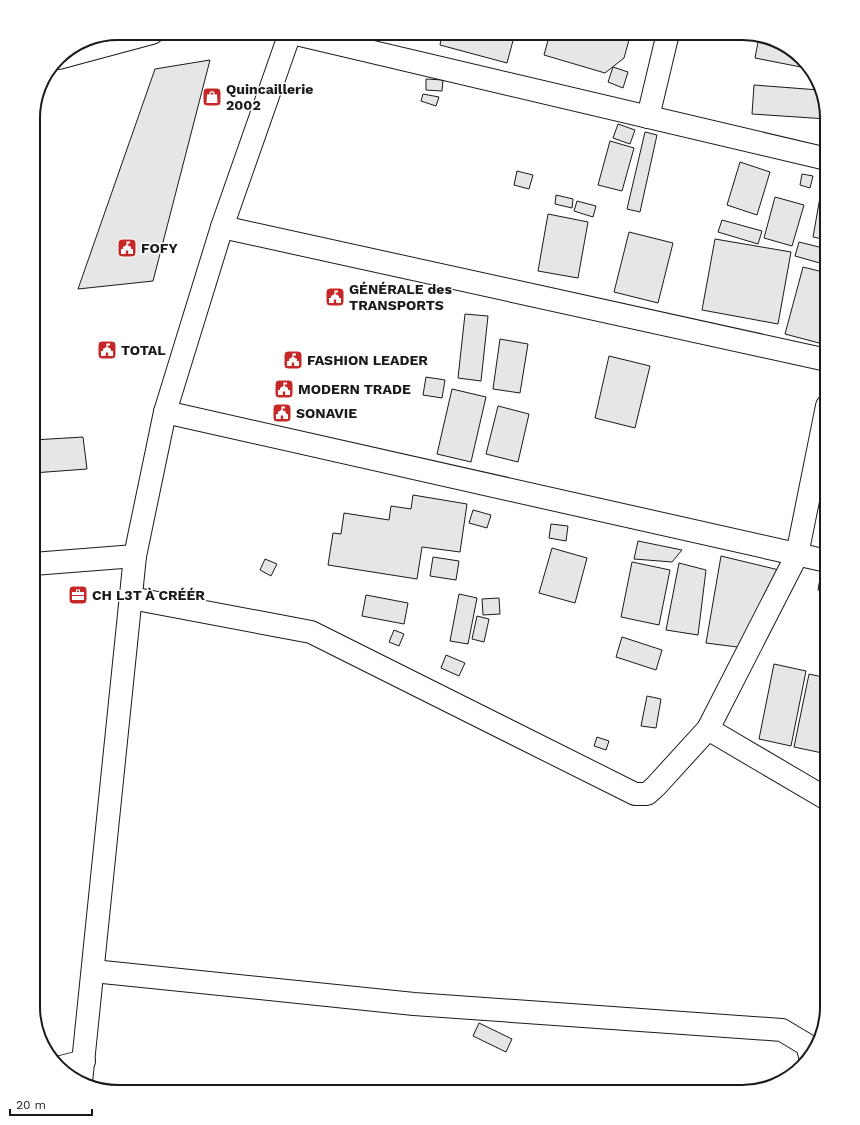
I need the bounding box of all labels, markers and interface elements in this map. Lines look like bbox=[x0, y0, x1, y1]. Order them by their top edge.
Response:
place label: Quincaillerie 2002 bbox=[226, 81, 313, 113]
shop icon: Quincaillerie 2002 bbox=[201, 86, 223, 108]
public building icon: FOFY bbox=[116, 237, 138, 259]
place label: FOFY bbox=[141, 240, 178, 256]
place label: GÉNÉRALE des TRANSPORTS bbox=[349, 281, 452, 313]
public building icon: GÉNÉRALE des TRANSPORTS bbox=[324, 286, 346, 308]
public building icon: TOTAL bbox=[96, 339, 118, 361]
place label: TOTAL bbox=[121, 342, 166, 358]
public building icon: FASHION LEADER bbox=[282, 349, 304, 371]
place label: FASHION LEADER bbox=[307, 352, 428, 368]
public building icon: MODERN TRADE bbox=[273, 378, 295, 400]
place label: MODERN TRADE bbox=[298, 381, 411, 397]
public building icon: SONAVIE bbox=[271, 402, 293, 424]
place label: SONAVIE bbox=[296, 405, 357, 421]
office icon: CH L3T À CRÉÉR bbox=[67, 584, 89, 606]
place label: CH L3T À CRÉÉR bbox=[92, 587, 205, 603]
scale bar bbox=[10, 1091, 92, 1117]
text: 20 m bbox=[16, 1098, 46, 1112]

